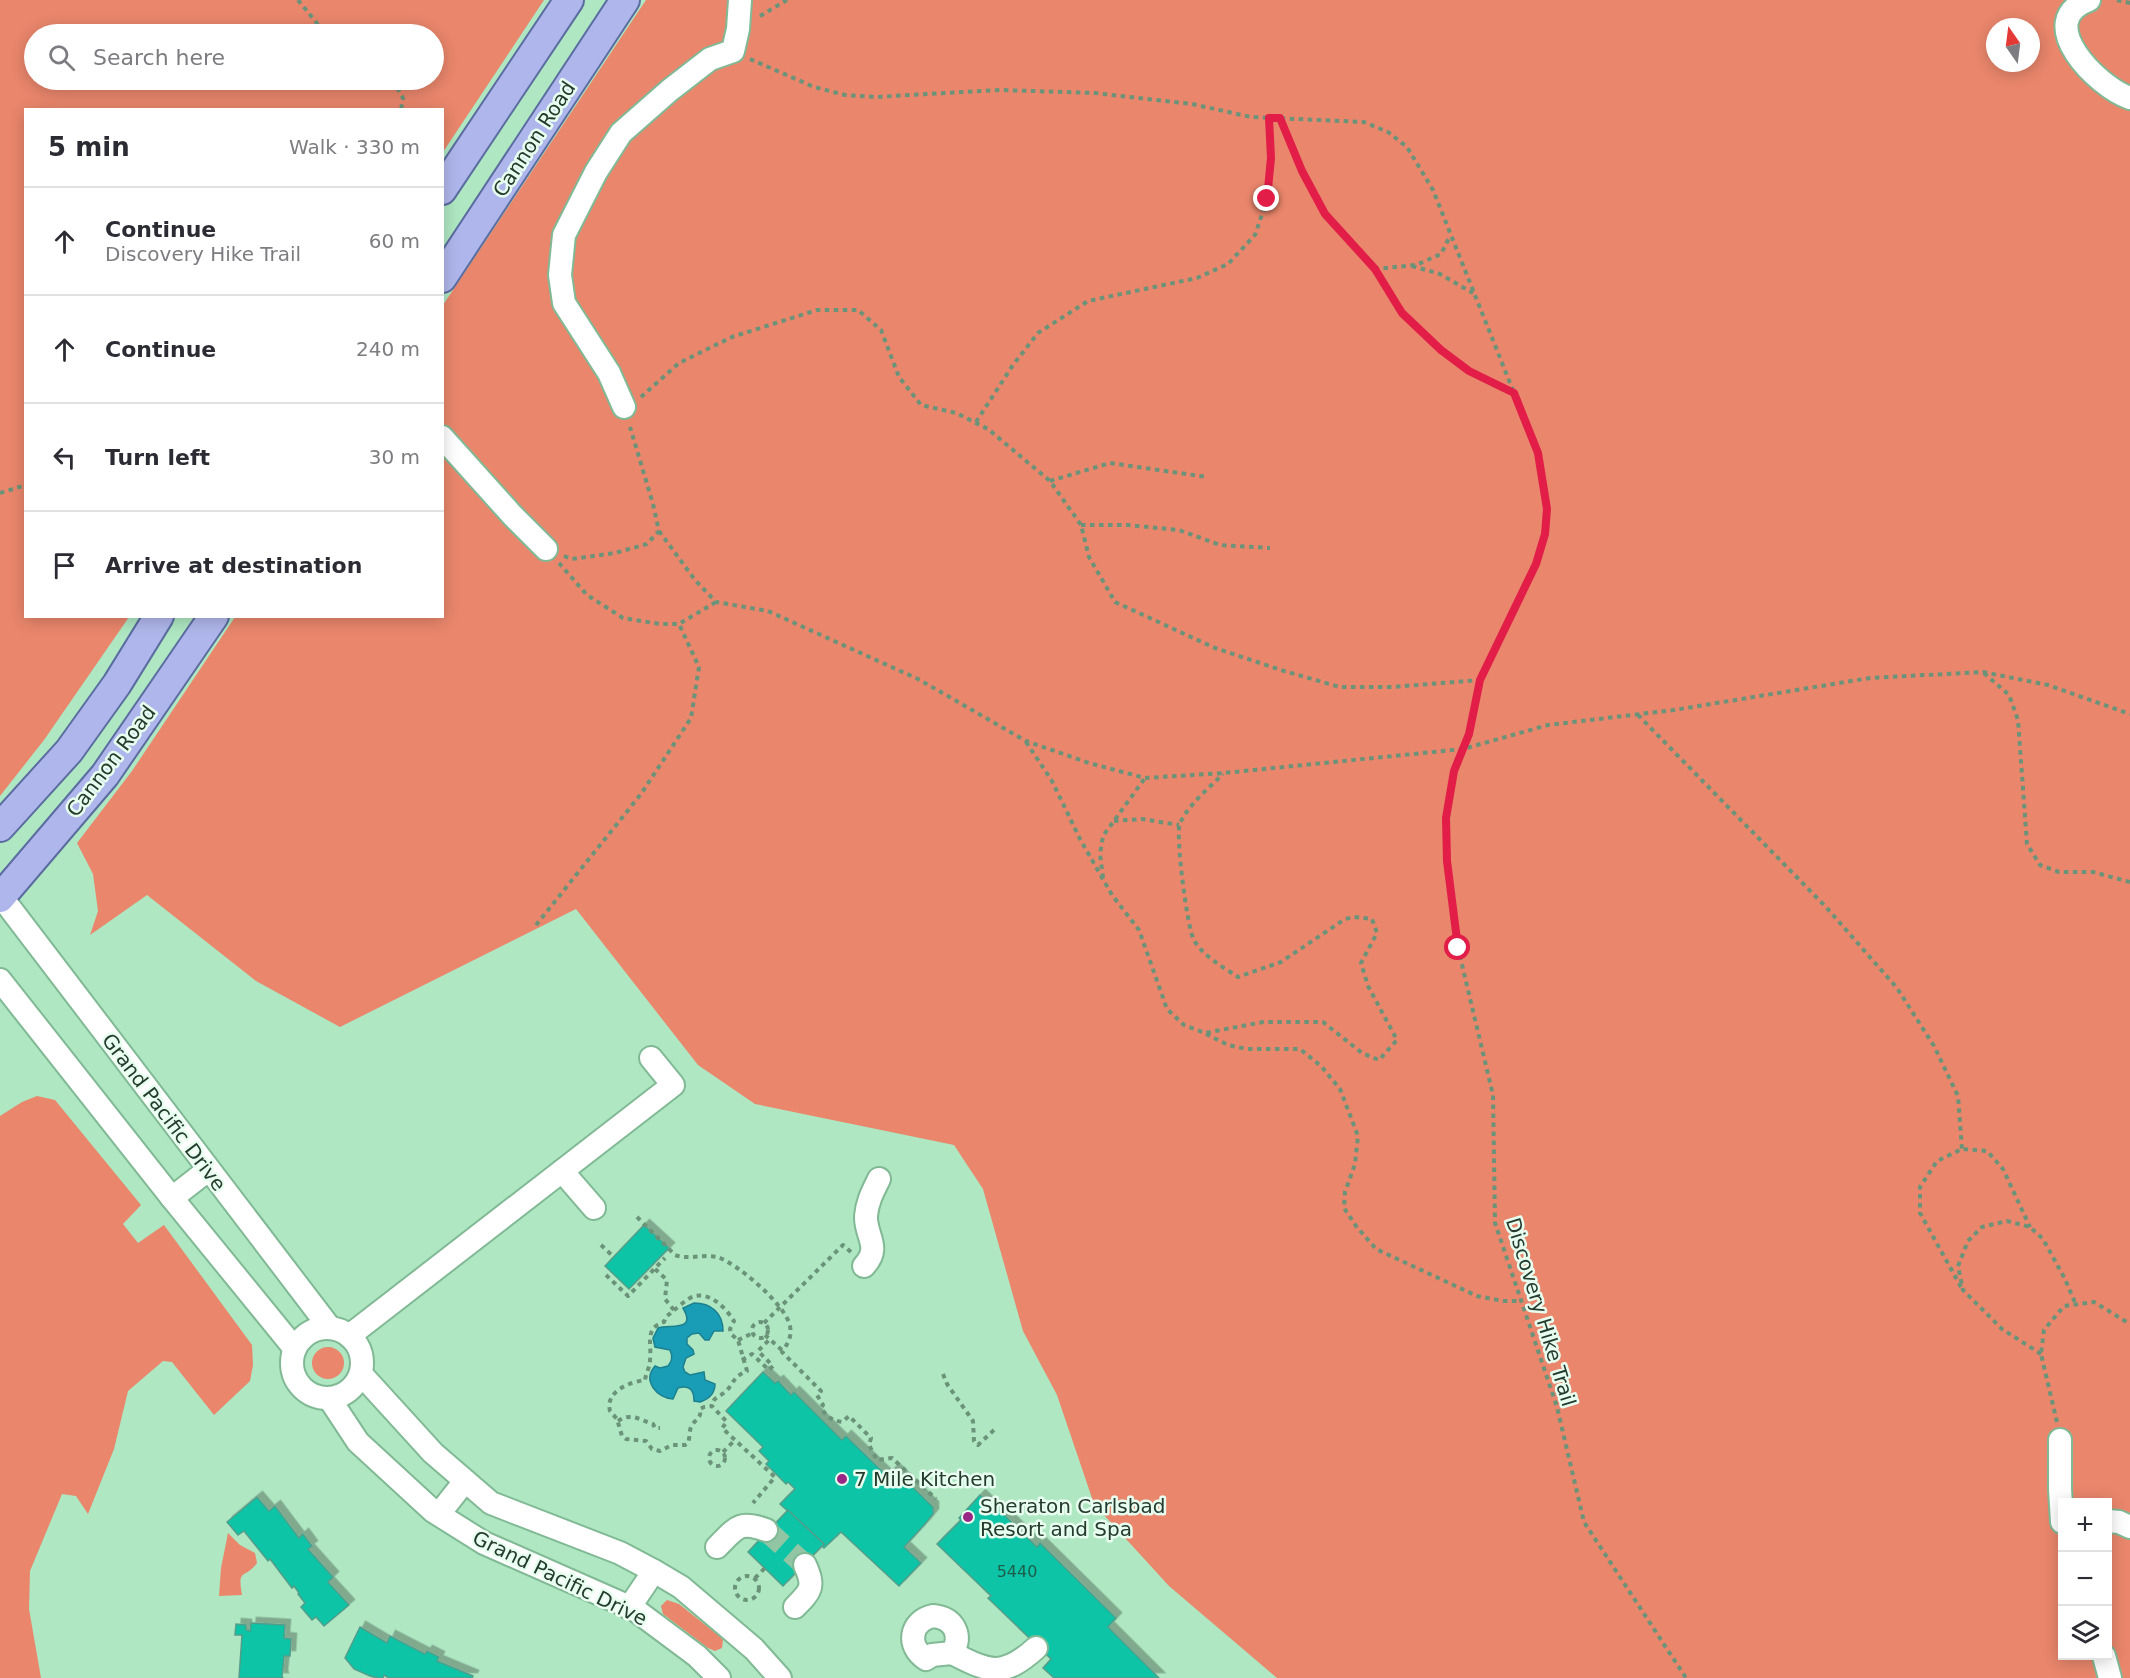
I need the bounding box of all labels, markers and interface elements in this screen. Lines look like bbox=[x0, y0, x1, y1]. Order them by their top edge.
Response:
north arrow bbox=[1986, 18, 2040, 72]
search box bbox=[24, 24, 444, 90]
icon: search bbox=[45, 41, 78, 74]
text: Search here bbox=[93, 45, 225, 70]
street label: Cannon Road bbox=[488, 77, 580, 201]
text: 5 min bbox=[48, 132, 130, 162]
text: Walk · 330 m bbox=[289, 135, 420, 159]
route end bbox=[1253, 185, 1279, 211]
text: Continue bbox=[105, 217, 216, 242]
icon: ahead bbox=[48, 225, 81, 258]
text: 60 m bbox=[369, 229, 420, 253]
text: Discovery Hike Trail bbox=[105, 242, 301, 266]
icon: ahead bbox=[48, 333, 81, 366]
text: Continue bbox=[105, 337, 216, 362]
text: 240 m bbox=[356, 337, 420, 361]
icon: left bbox=[48, 441, 81, 474]
text: Turn left bbox=[105, 445, 210, 470]
text: 30 m bbox=[369, 445, 420, 469]
icon: arrive bbox=[48, 549, 81, 582]
text: Arrive at destination bbox=[105, 553, 362, 578]
street label: Cannon Road bbox=[61, 701, 161, 821]
route start bbox=[1444, 934, 1470, 960]
street label: Grand Pacific Drive bbox=[97, 1029, 231, 1195]
street label: Discovery Hike Trail bbox=[1501, 1215, 1581, 1409]
place label: 7 Mile Kitchen bbox=[854, 1467, 995, 1491]
marker: 7 Mile Kitchen bbox=[835, 1472, 849, 1486]
place label: Sheraton Carlsbad Resort and Spa bbox=[980, 1494, 1165, 1541]
map controls bbox=[2058, 1498, 2112, 1660]
button: + bbox=[2058, 1498, 2112, 1552]
marker: Sheraton Carlsbad Resort and Spa bbox=[961, 1510, 975, 1524]
street label: Grand Pacific Drive bbox=[469, 1525, 651, 1631]
button: − bbox=[2058, 1552, 2112, 1606]
house number: 5440 bbox=[997, 1562, 1037, 1581]
button: layers bbox=[2058, 1606, 2112, 1660]

